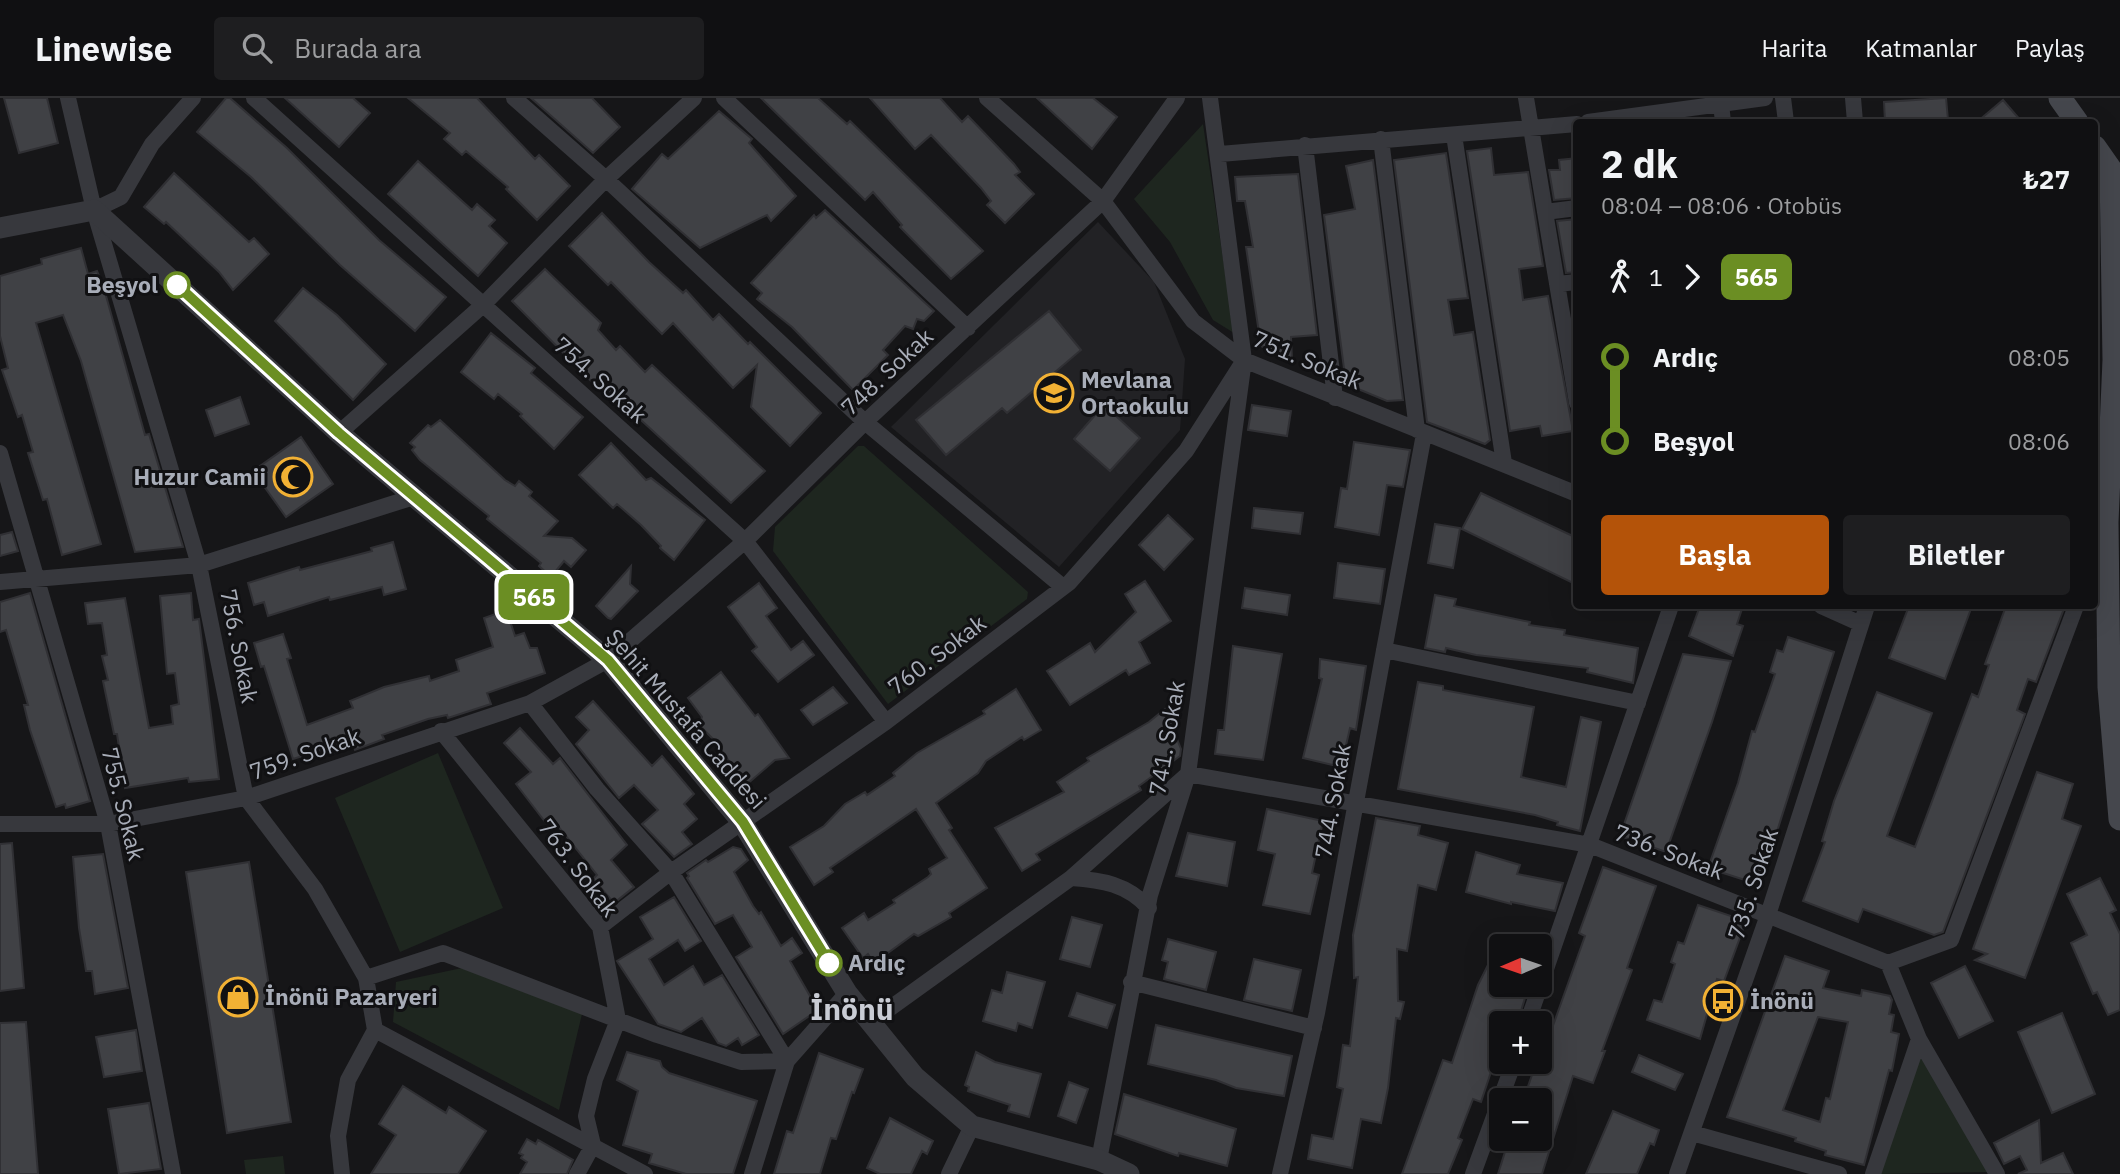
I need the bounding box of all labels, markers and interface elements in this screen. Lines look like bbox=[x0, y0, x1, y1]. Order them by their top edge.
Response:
search box bbox=[214, 17, 704, 80]
text: Linewise bbox=[35, 27, 172, 70]
icon: search bbox=[238, 29, 276, 67]
text: Burada ara bbox=[294, 31, 422, 65]
text: Harita bbox=[1761, 32, 1827, 64]
text: Katmanlar bbox=[1865, 32, 1977, 64]
text: Paylaş bbox=[2015, 32, 2085, 64]
text: 2 dk bbox=[1601, 139, 1678, 188]
text: ₺27 bbox=[2023, 162, 2070, 196]
text: 08:04 – 08:06 · Otobüs bbox=[1601, 190, 1842, 220]
icon: walk bbox=[1601, 258, 1639, 296]
icon: forward bbox=[1673, 258, 1711, 296]
text: 565 bbox=[1735, 261, 1778, 293]
text: 1 bbox=[1649, 262, 1663, 292]
place label: Beşyol bbox=[86, 269, 158, 299]
marker: Beşyol bbox=[164, 272, 190, 298]
street label: 748. Sokak bbox=[834, 321, 939, 422]
street label: 751. Sokak bbox=[1248, 323, 1367, 396]
street label: 754. Sokak bbox=[548, 329, 654, 429]
text: Ardıç bbox=[1653, 340, 1718, 374]
text: 08:05 bbox=[2008, 342, 2070, 372]
place label: Mevlana Ortaokulu bbox=[1081, 364, 1189, 420]
school or university icon: Mevlana Ortaokulu bbox=[1033, 372, 1075, 414]
text: Beşyol bbox=[1653, 424, 1734, 458]
text: 08:06 bbox=[2008, 426, 2070, 456]
mosque icon: Huzur Camii bbox=[272, 456, 314, 498]
place label: Huzur Camii bbox=[134, 461, 266, 491]
button: Başla bbox=[1601, 515, 1829, 595]
button: Biletler bbox=[1843, 515, 2070, 595]
line badge: 565 bbox=[494, 574, 574, 620]
text: 565 bbox=[512, 581, 556, 613]
street label: 756. Sokak bbox=[214, 586, 266, 705]
street label: 760. Sokak bbox=[881, 607, 992, 701]
street label: Şehit Mustafa Caddesi bbox=[600, 622, 773, 815]
street label: 741. Sokak bbox=[1141, 678, 1191, 797]
street label: 759. Sokak bbox=[245, 720, 364, 786]
street label: 744. Sokak bbox=[1307, 741, 1357, 860]
street label: 755. Sokak bbox=[95, 744, 153, 864]
street label: 763. Sokak bbox=[532, 812, 626, 923]
street label: 736. Sokak bbox=[1610, 816, 1729, 886]
street label: 735. Sokak bbox=[1720, 824, 1784, 943]
north arrow bbox=[1489, 934, 1552, 998]
map controls bbox=[1489, 934, 1552, 1151]
place label: Ardıç bbox=[848, 947, 906, 977]
marker: Ardıç bbox=[816, 950, 842, 976]
shop icon: İnönü Pazaryeri bbox=[217, 976, 259, 1018]
bus stop icon: İnönü bbox=[1702, 980, 1744, 1022]
place label: İnönü Pazaryeri bbox=[265, 981, 438, 1011]
place label: İnönü bbox=[1750, 985, 1814, 1015]
district label: İnönü bbox=[810, 989, 894, 1028]
button: + bbox=[1489, 1011, 1552, 1074]
button: − bbox=[1489, 1088, 1552, 1151]

